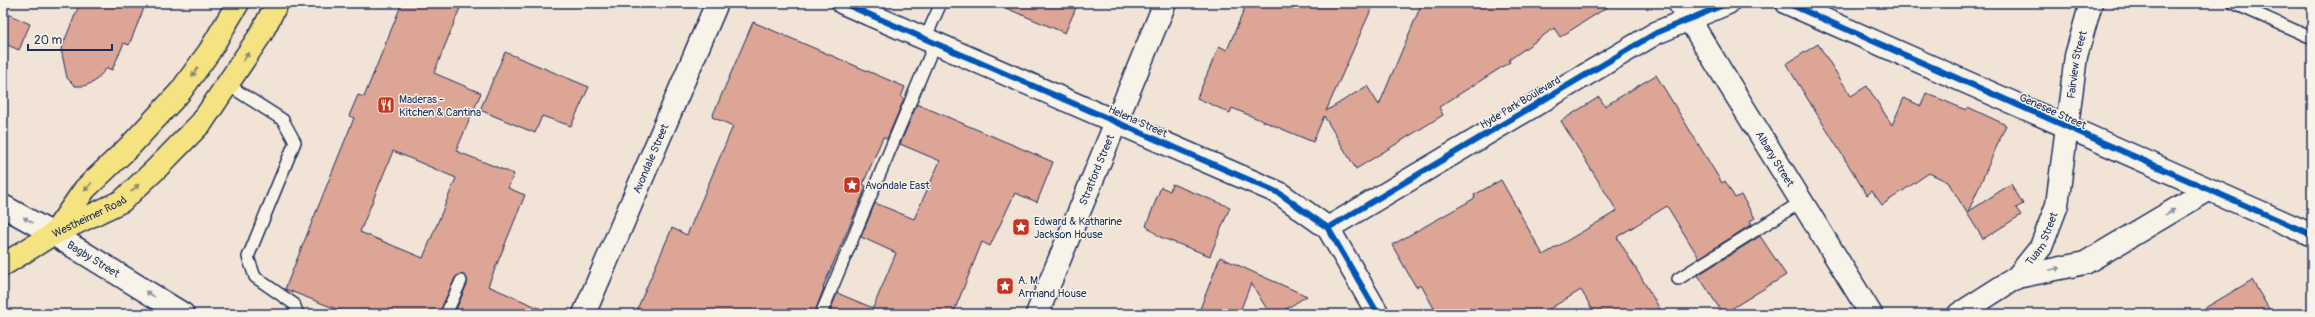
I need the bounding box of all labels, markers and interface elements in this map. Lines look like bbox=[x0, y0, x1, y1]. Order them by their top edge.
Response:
scale bar bbox=[28, 26, 112, 52]
street label: Fairview Street bbox=[2065, 29, 2090, 99]
text: 20 m bbox=[34, 33, 63, 48]
one-way arrow bbox=[242, 52, 250, 62]
one-way arrow bbox=[191, 66, 199, 77]
street label: Hyde Park Boulevard bbox=[1478, 73, 1563, 132]
street label: Genesee Street bbox=[2017, 91, 2089, 132]
place label: Maderas - Kitchen & Cantina bbox=[399, 93, 481, 119]
restaurant icon: Maderas - Kitchen & Cantina bbox=[376, 95, 396, 115]
street label: Helena Street bbox=[1106, 103, 1170, 141]
street label: Avondale Street bbox=[630, 122, 672, 196]
street label: Albany Street bbox=[1753, 129, 1797, 190]
street label: Stratford Street bbox=[1077, 132, 1117, 207]
place icon: Avondale East bbox=[842, 175, 862, 195]
place label: Avondale East bbox=[865, 179, 930, 192]
one-way arrow bbox=[83, 182, 92, 192]
one-way arrow bbox=[131, 184, 140, 193]
street label: Westheimer Road bbox=[50, 194, 130, 240]
one-way arrow bbox=[2164, 209, 2176, 216]
street label: Tuam Street bbox=[2023, 210, 2061, 268]
place label: Edward & Katharine Jackson House bbox=[1034, 215, 1123, 241]
one-way arrow bbox=[22, 216, 34, 223]
place icon: Edward & Katharine Jackson House bbox=[1011, 217, 1031, 237]
street label: Bagby Street bbox=[65, 238, 122, 281]
one-way arrow bbox=[2049, 266, 2061, 272]
place label: A. M. Armand House bbox=[1018, 274, 1087, 300]
place icon: A. M. Armand House bbox=[995, 276, 1015, 296]
one-way arrow bbox=[144, 290, 156, 297]

